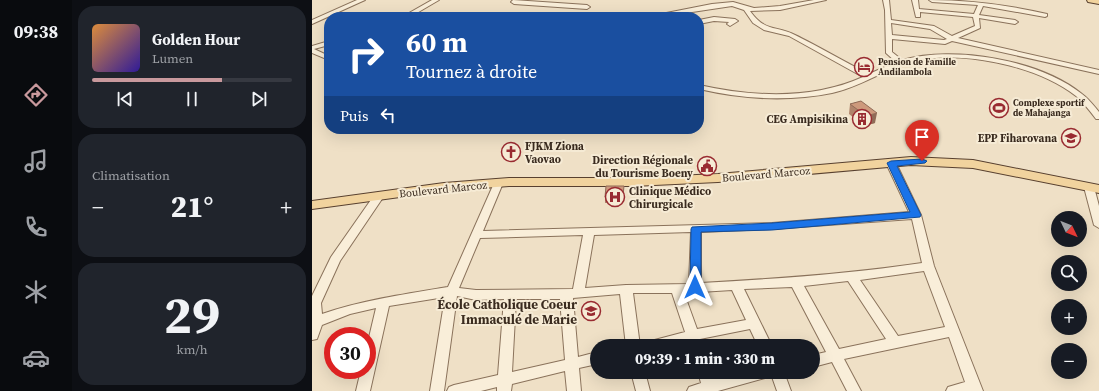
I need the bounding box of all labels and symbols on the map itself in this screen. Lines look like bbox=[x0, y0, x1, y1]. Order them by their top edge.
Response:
hotel icon: Pension de Famille Andilambola bbox=[853, 56, 875, 78]
place label: Pension de Famille Andilambola bbox=[878, 56, 956, 78]
sports icon: Complexe sportif de Mahajanga bbox=[988, 97, 1010, 119]
place label: Complexe sportif de Mahajanga bbox=[1013, 97, 1086, 119]
building icon: CEG Ampisikina bbox=[851, 108, 873, 130]
place label: CEG Ampisikina bbox=[767, 112, 848, 127]
pin bbox=[905, 120, 939, 161]
school or university icon: EPP Fiharovana bbox=[1060, 127, 1082, 149]
place label: EPP Fiharovana bbox=[978, 131, 1057, 146]
place label: FJKM Ziona Vaovao bbox=[525, 139, 584, 167]
church icon: FJKM Ziona Vaovao bbox=[500, 141, 522, 163]
place label: Direction Régionale du Tourisme Boeny bbox=[592, 153, 693, 181]
public building icon: Direction Régionale du Tourisme Boeny bbox=[696, 155, 718, 177]
street label: Boulevard Marcoz bbox=[721, 163, 811, 186]
street label: Boulevard Marcoz bbox=[398, 177, 488, 202]
place label: Clinique Médico Chirurgicale bbox=[629, 184, 711, 212]
hospital icon: Clinique Médico Chirurgicale bbox=[604, 186, 626, 208]
north arrow bbox=[1051, 211, 1087, 247]
position arrow bbox=[674, 266, 716, 308]
place label: École Catholique Coeur Immaculé de Marie bbox=[437, 296, 578, 328]
school or university icon: École Catholique Coeur Immaculé de Marie bbox=[580, 300, 602, 322]
speed limit sign: 30 bbox=[324, 327, 376, 379]

